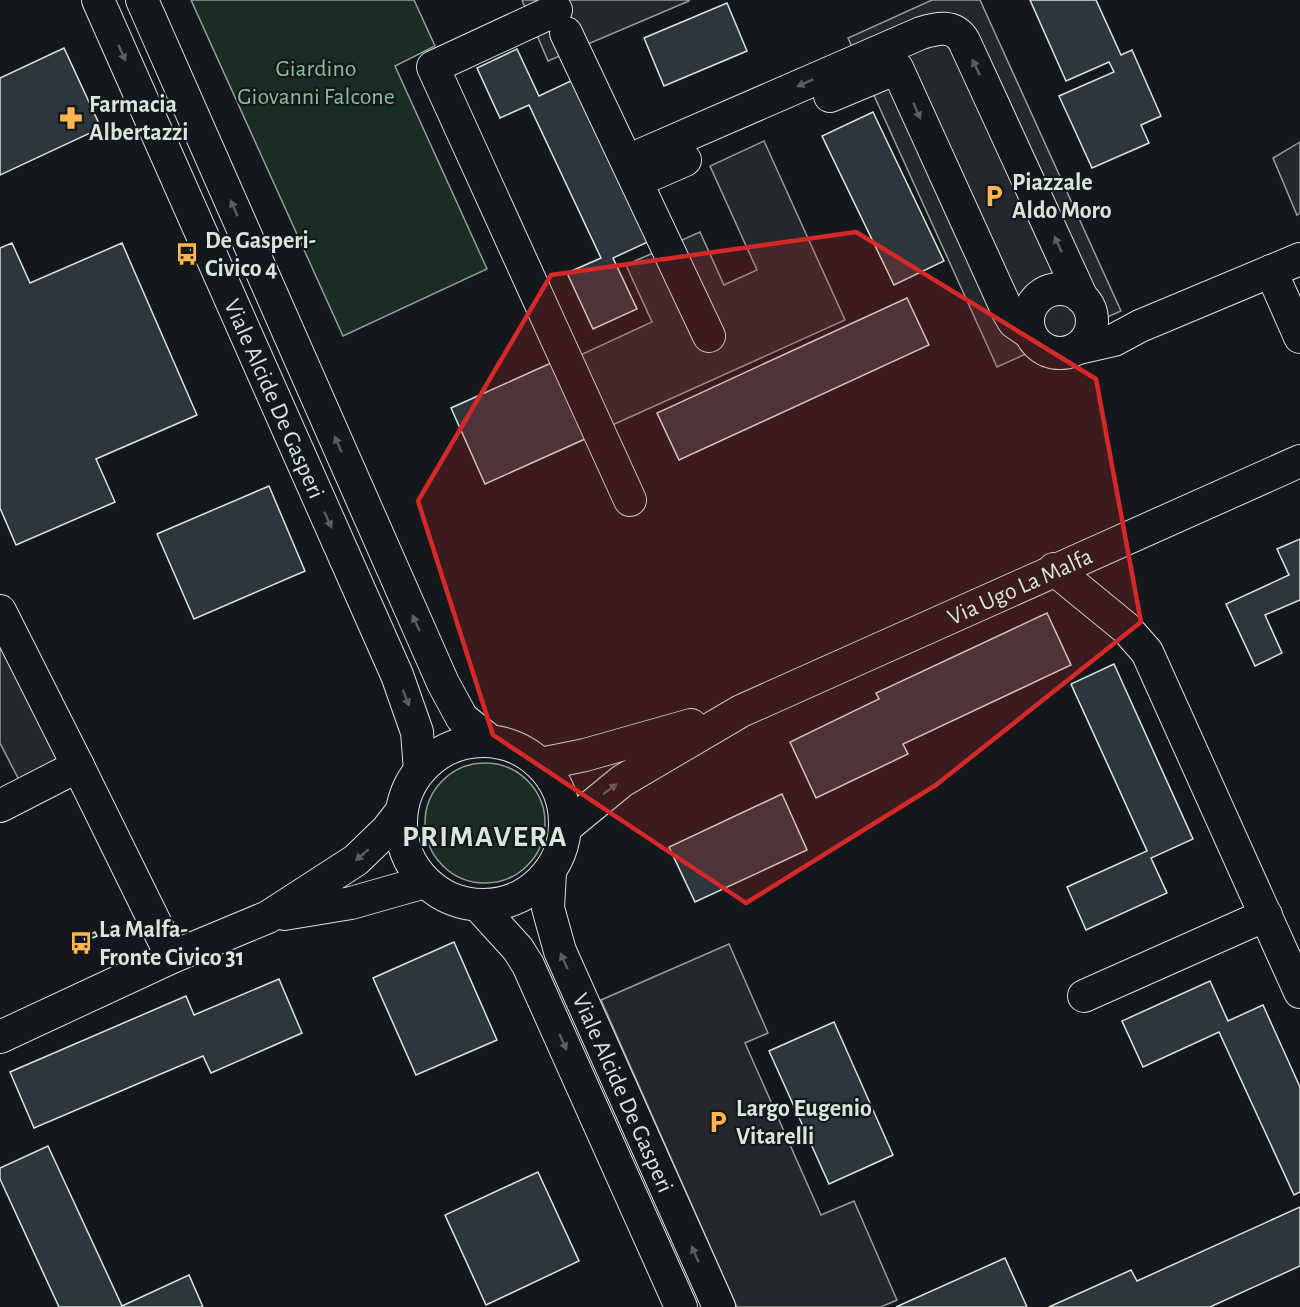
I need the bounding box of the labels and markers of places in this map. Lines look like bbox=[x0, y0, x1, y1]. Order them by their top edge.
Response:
place label: Farmacia Albertazzi bbox=[89, 93, 189, 145]
pharmacy icon: Farmacia Albertazzi bbox=[58, 105, 84, 131]
place label: Piazzale Aldo Moro bbox=[1012, 171, 1112, 223]
parking icon: Piazzale Aldo Moro bbox=[981, 183, 1007, 209]
place label: De Gasperi- Civico 4 bbox=[205, 229, 316, 281]
bus stop icon: De Gasperi- Civico 4 bbox=[174, 241, 200, 267]
place label: La Malfa- Fronte Civico 31 bbox=[99, 918, 244, 970]
bus stop icon: La Malfa- Fronte Civico 31 bbox=[68, 930, 94, 956]
place label: Largo Eugenio Vitarelli bbox=[736, 1097, 872, 1149]
parking icon: Largo Eugenio Vitarelli bbox=[705, 1109, 731, 1135]

